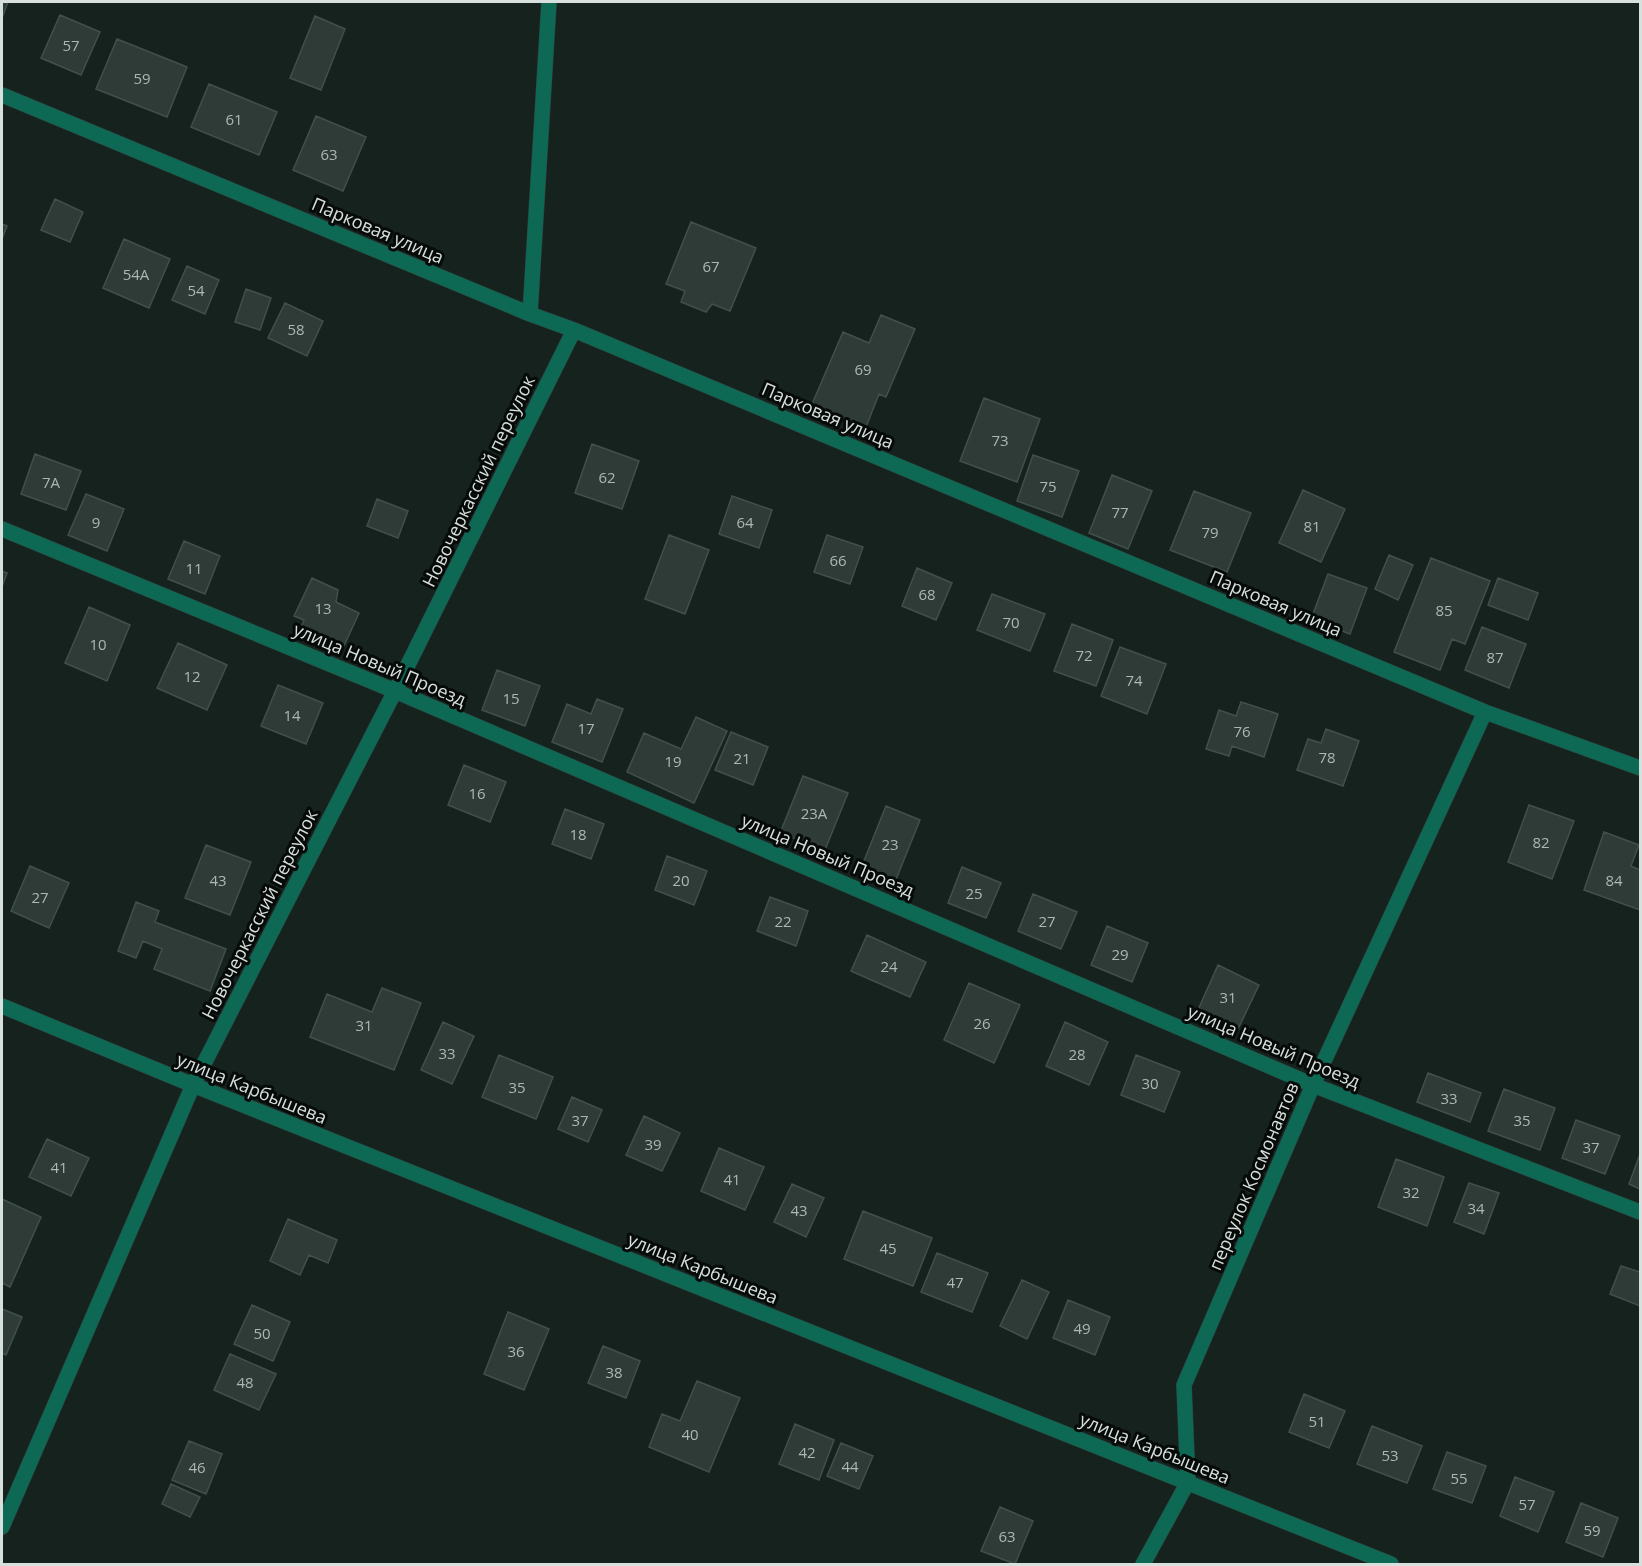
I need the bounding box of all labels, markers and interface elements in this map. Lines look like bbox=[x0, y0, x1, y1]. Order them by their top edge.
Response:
house number: 57 bbox=[62, 35, 80, 55]
house number: 59 bbox=[133, 68, 151, 88]
house number: 61 bbox=[225, 109, 243, 129]
house number: 63 bbox=[320, 144, 338, 164]
street label: Парковая улица bbox=[308, 191, 448, 269]
house number: 67 bbox=[702, 256, 720, 276]
house number: 54А bbox=[123, 264, 150, 284]
house number: 54 bbox=[187, 280, 205, 300]
house number: 58 bbox=[287, 319, 305, 339]
house number: 69 bbox=[854, 359, 872, 379]
street label: Новочеркасский переулок bbox=[416, 371, 540, 591]
street label: Парковая улица bbox=[758, 376, 898, 454]
house number: 73 bbox=[991, 430, 1009, 450]
house number: 62 bbox=[598, 467, 616, 487]
house number: 7А bbox=[42, 472, 61, 492]
house number: 75 bbox=[1039, 476, 1057, 496]
house number: 77 bbox=[1111, 502, 1129, 522]
house number: 9 bbox=[92, 512, 100, 532]
house number: 64 bbox=[736, 512, 754, 532]
house number: 81 bbox=[1303, 516, 1321, 536]
house number: 79 bbox=[1201, 522, 1219, 542]
house number: 66 bbox=[829, 550, 847, 570]
house number: 11 bbox=[185, 558, 203, 578]
street label: Парковая улица bbox=[1206, 564, 1346, 642]
house number: 68 bbox=[918, 584, 936, 604]
house number: 13 bbox=[314, 598, 332, 618]
house number: 85 bbox=[1435, 600, 1453, 620]
house number: 70 bbox=[1002, 612, 1020, 632]
street label: улица Новый Проезд bbox=[290, 617, 470, 711]
house number: 10 bbox=[89, 634, 107, 654]
house number: 72 bbox=[1075, 645, 1093, 665]
house number: 87 bbox=[1486, 647, 1504, 667]
house number: 12 bbox=[183, 666, 201, 686]
house number: 74 bbox=[1125, 670, 1143, 690]
house number: 15 bbox=[502, 688, 520, 708]
house number: 14 bbox=[283, 705, 301, 725]
house number: 17 bbox=[577, 718, 595, 738]
house number: 76 bbox=[1233, 721, 1251, 741]
house number: 78 bbox=[1318, 747, 1336, 767]
house number: 21 bbox=[733, 748, 751, 768]
house number: 19 bbox=[664, 751, 682, 771]
house number: 16 bbox=[468, 783, 486, 803]
house number: 23А bbox=[801, 803, 828, 823]
street label: Новочеркасский переулок bbox=[196, 804, 323, 1023]
street label: улица Новый Проезд bbox=[738, 808, 918, 902]
house number: 18 bbox=[569, 824, 587, 844]
house number: 82 bbox=[1532, 832, 1550, 852]
house number: 23 bbox=[881, 834, 899, 854]
house number: 43 bbox=[209, 870, 227, 890]
house number: 20 bbox=[672, 870, 690, 890]
house number: 84 bbox=[1605, 870, 1623, 890]
house number: 25 bbox=[965, 883, 983, 903]
house number: 27 bbox=[31, 887, 49, 907]
house number: 22 bbox=[774, 911, 792, 931]
house number: 27 bbox=[1038, 911, 1056, 931]
house number: 29 bbox=[1111, 944, 1129, 964]
house number: 24 bbox=[880, 956, 898, 976]
house number: 31 bbox=[1219, 987, 1237, 1007]
street label: улица Новый Проезд bbox=[1184, 999, 1364, 1093]
house number: 26 bbox=[973, 1013, 991, 1033]
house number: 31 bbox=[355, 1015, 373, 1035]
house number: 33 bbox=[438, 1043, 456, 1063]
house number: 28 bbox=[1068, 1044, 1086, 1064]
street label: улица Карбышева bbox=[173, 1047, 331, 1129]
house number: 30 bbox=[1141, 1073, 1159, 1093]
house number: 35 bbox=[508, 1077, 526, 1097]
street label: переулок Космонавтов bbox=[1202, 1078, 1304, 1274]
house number: 33 bbox=[1440, 1088, 1458, 1108]
house number: 37 bbox=[571, 1110, 589, 1130]
house number: 35 bbox=[1513, 1110, 1531, 1130]
house number: 39 bbox=[644, 1134, 662, 1154]
house number: 37 bbox=[1582, 1137, 1600, 1157]
house number: 41 bbox=[50, 1157, 68, 1177]
house number: 41 bbox=[723, 1169, 741, 1189]
house number: 32 bbox=[1402, 1182, 1420, 1202]
house number: 34 bbox=[1467, 1198, 1485, 1218]
house number: 43 bbox=[790, 1200, 808, 1220]
street label: улица Карбышева bbox=[624, 1227, 782, 1309]
house number: 45 bbox=[879, 1238, 897, 1258]
house number: 47 bbox=[946, 1272, 964, 1292]
house number: 49 bbox=[1073, 1318, 1091, 1338]
house number: 50 bbox=[253, 1323, 271, 1343]
house number: 36 bbox=[507, 1341, 525, 1361]
house number: 38 bbox=[605, 1362, 623, 1382]
house number: 48 bbox=[236, 1372, 254, 1392]
street label: улица Карбышева bbox=[1076, 1407, 1234, 1489]
house number: 51 bbox=[1308, 1411, 1326, 1431]
house number: 40 bbox=[681, 1424, 699, 1444]
house number: 42 bbox=[798, 1442, 816, 1462]
house number: 53 bbox=[1381, 1445, 1399, 1465]
house number: 44 bbox=[841, 1456, 859, 1476]
house number: 46 bbox=[188, 1457, 206, 1477]
house number: 55 bbox=[1450, 1468, 1468, 1488]
house number: 57 bbox=[1518, 1494, 1536, 1514]
house number: 59 bbox=[1583, 1520, 1601, 1540]
house number: 63 bbox=[998, 1526, 1016, 1546]

